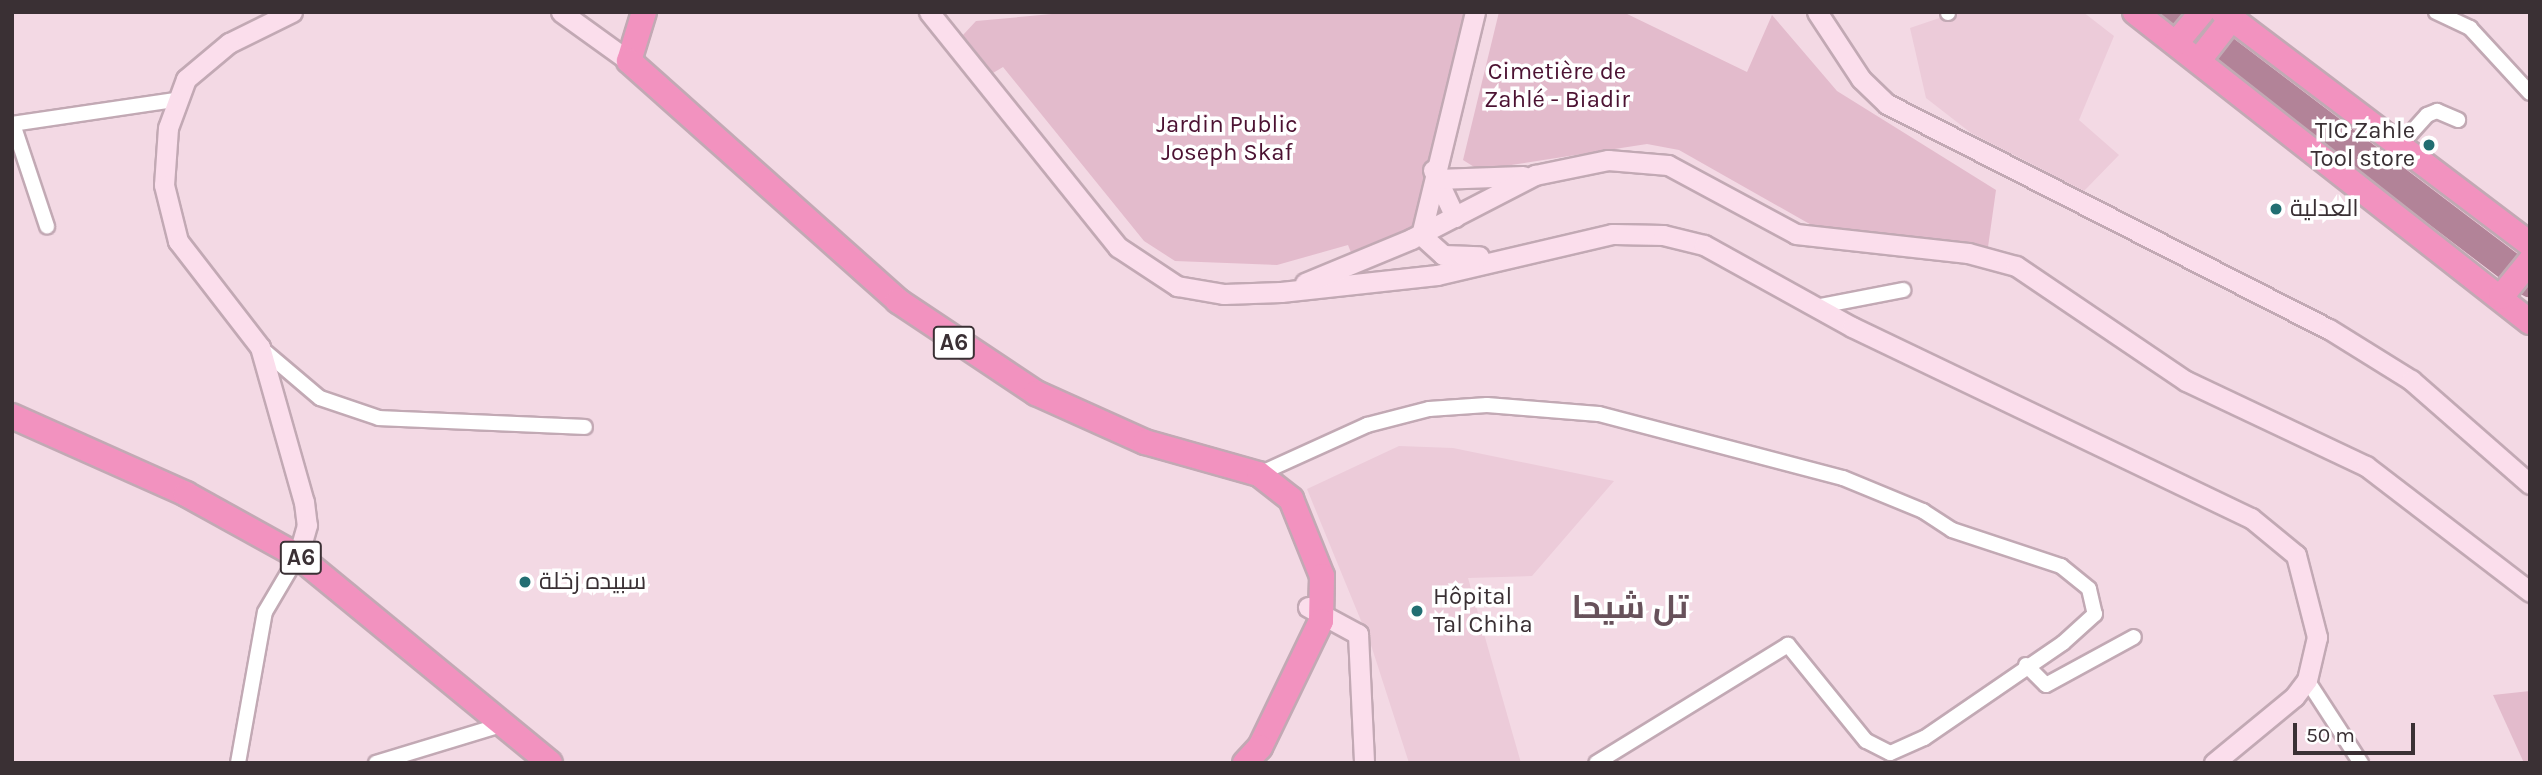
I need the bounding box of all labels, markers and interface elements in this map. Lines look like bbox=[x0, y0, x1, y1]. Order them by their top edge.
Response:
park label: Cimetière de Zahlé - Biadir bbox=[1484, 58, 1630, 114]
park label: Jardin Public Joseph Skaf bbox=[1156, 111, 1298, 167]
place label: TIC Zahle Tool store bbox=[2310, 117, 2415, 173]
marker: TIC Zahle Tool store bbox=[2421, 137, 2437, 153]
place label: العدلية bbox=[2290, 195, 2359, 223]
marker: العدلية bbox=[2268, 201, 2284, 217]
road number: A6 bbox=[931, 324, 977, 362]
road number: A6 bbox=[278, 538, 324, 578]
place label: سبيده زخلة bbox=[539, 568, 646, 596]
marker: سبيده زخلة bbox=[517, 574, 533, 590]
place label: Hôpital Tal Chiha bbox=[1433, 583, 1533, 639]
district label: تل شيحا bbox=[1572, 589, 1688, 627]
marker: Hôpital Tal Chiha bbox=[1407, 601, 1427, 621]
scale bar bbox=[2297, 708, 2420, 752]
text: 50 m bbox=[2306, 723, 2355, 747]

